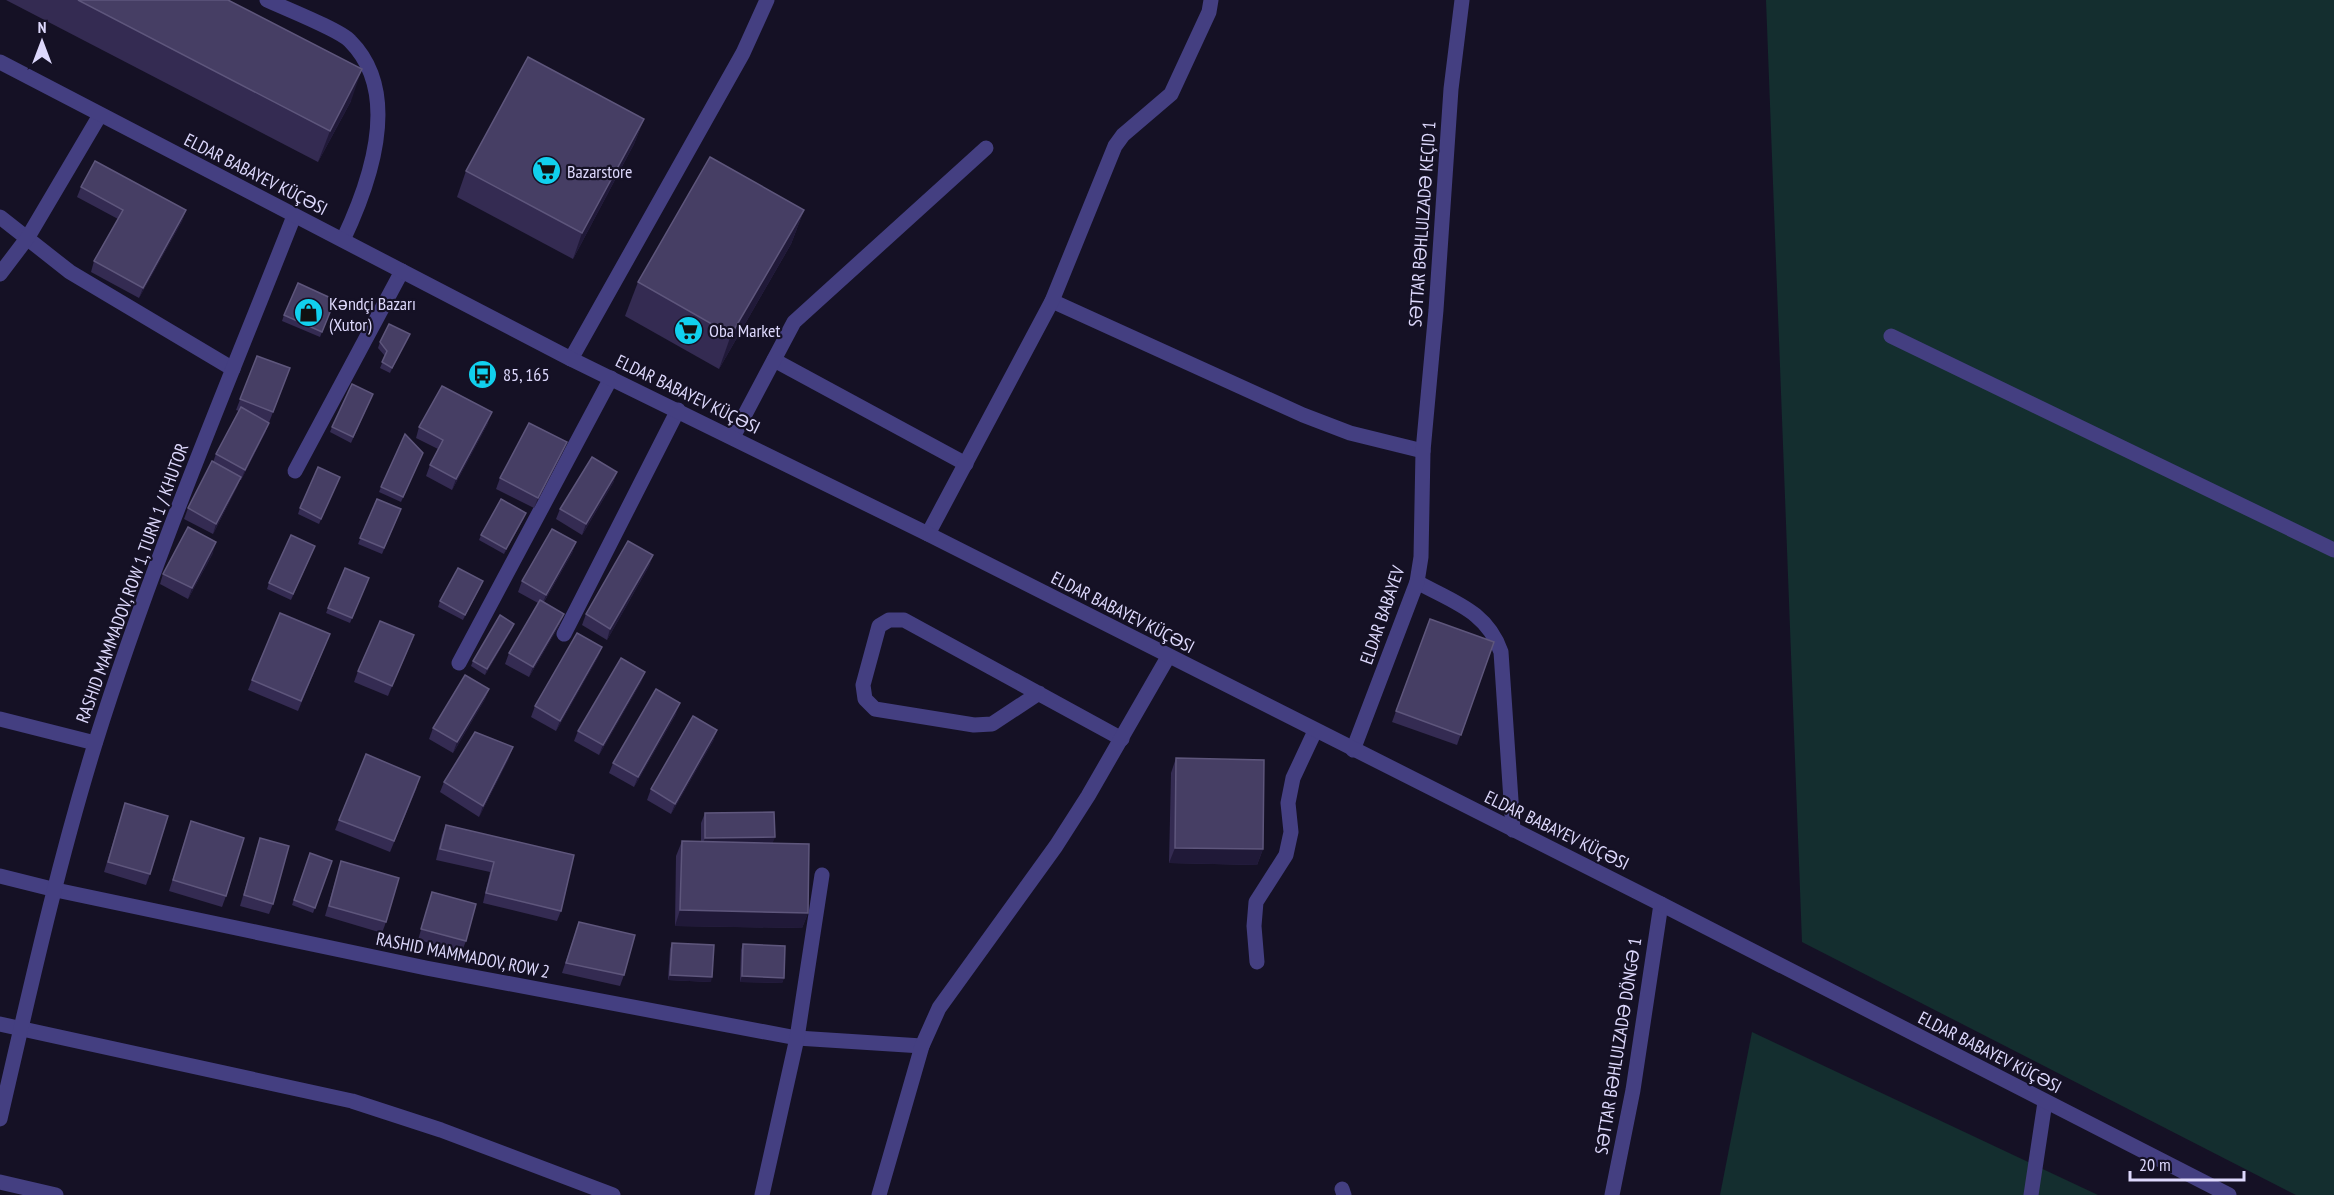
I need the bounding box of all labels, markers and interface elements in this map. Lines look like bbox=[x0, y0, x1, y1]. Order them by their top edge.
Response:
north arrow bbox=[12, 12, 72, 72]
text: N bbox=[38, 17, 46, 37]
street label: SƏTTAR BƏHLULZADƏ KEÇID 1 bbox=[1403, 120, 1441, 328]
street label: ELDAR BABAYEV KÜÇƏSI bbox=[181, 128, 331, 220]
supermarket icon: Bazarstore bbox=[530, 155, 562, 187]
place label: Bazarstore bbox=[567, 160, 632, 183]
place label: Kəndçi Bazarı (Xutor) bbox=[329, 292, 416, 336]
shop icon: Kəndçi Bazarı (Xutor) bbox=[292, 297, 324, 329]
supermarket icon: Oba Market bbox=[672, 314, 704, 346]
place label: Oba Market bbox=[709, 319, 781, 342]
street label: ELDAR BABAYEV KÜÇƏSI bbox=[612, 349, 764, 439]
bus stop icon: 85, 165 bbox=[466, 358, 498, 390]
place label: 85, 165 bbox=[503, 363, 549, 386]
street label: RASHID MAMMADOV, ROW 1, TURN 1 / KHUTOR bbox=[71, 440, 194, 726]
street label: ELDAR BABAYEV bbox=[1354, 562, 1410, 667]
street label: ELDAR BABAYEV KÜÇƏSI bbox=[1048, 566, 1198, 658]
street label: ELDAR BABAYEV KÜÇƏSI bbox=[1481, 785, 1633, 875]
street label: RASHID MAMMADOV, ROW 2 bbox=[374, 927, 552, 983]
street label: SƏTTAR BƏHLULZADƏ DÖNGƏ 1 bbox=[1590, 936, 1646, 1156]
street label: ELDAR BABAYEV KÜÇƏSI bbox=[1915, 1006, 2065, 1098]
scale bar bbox=[2130, 1144, 2244, 1182]
text: 20 m bbox=[2139, 1153, 2171, 1176]

